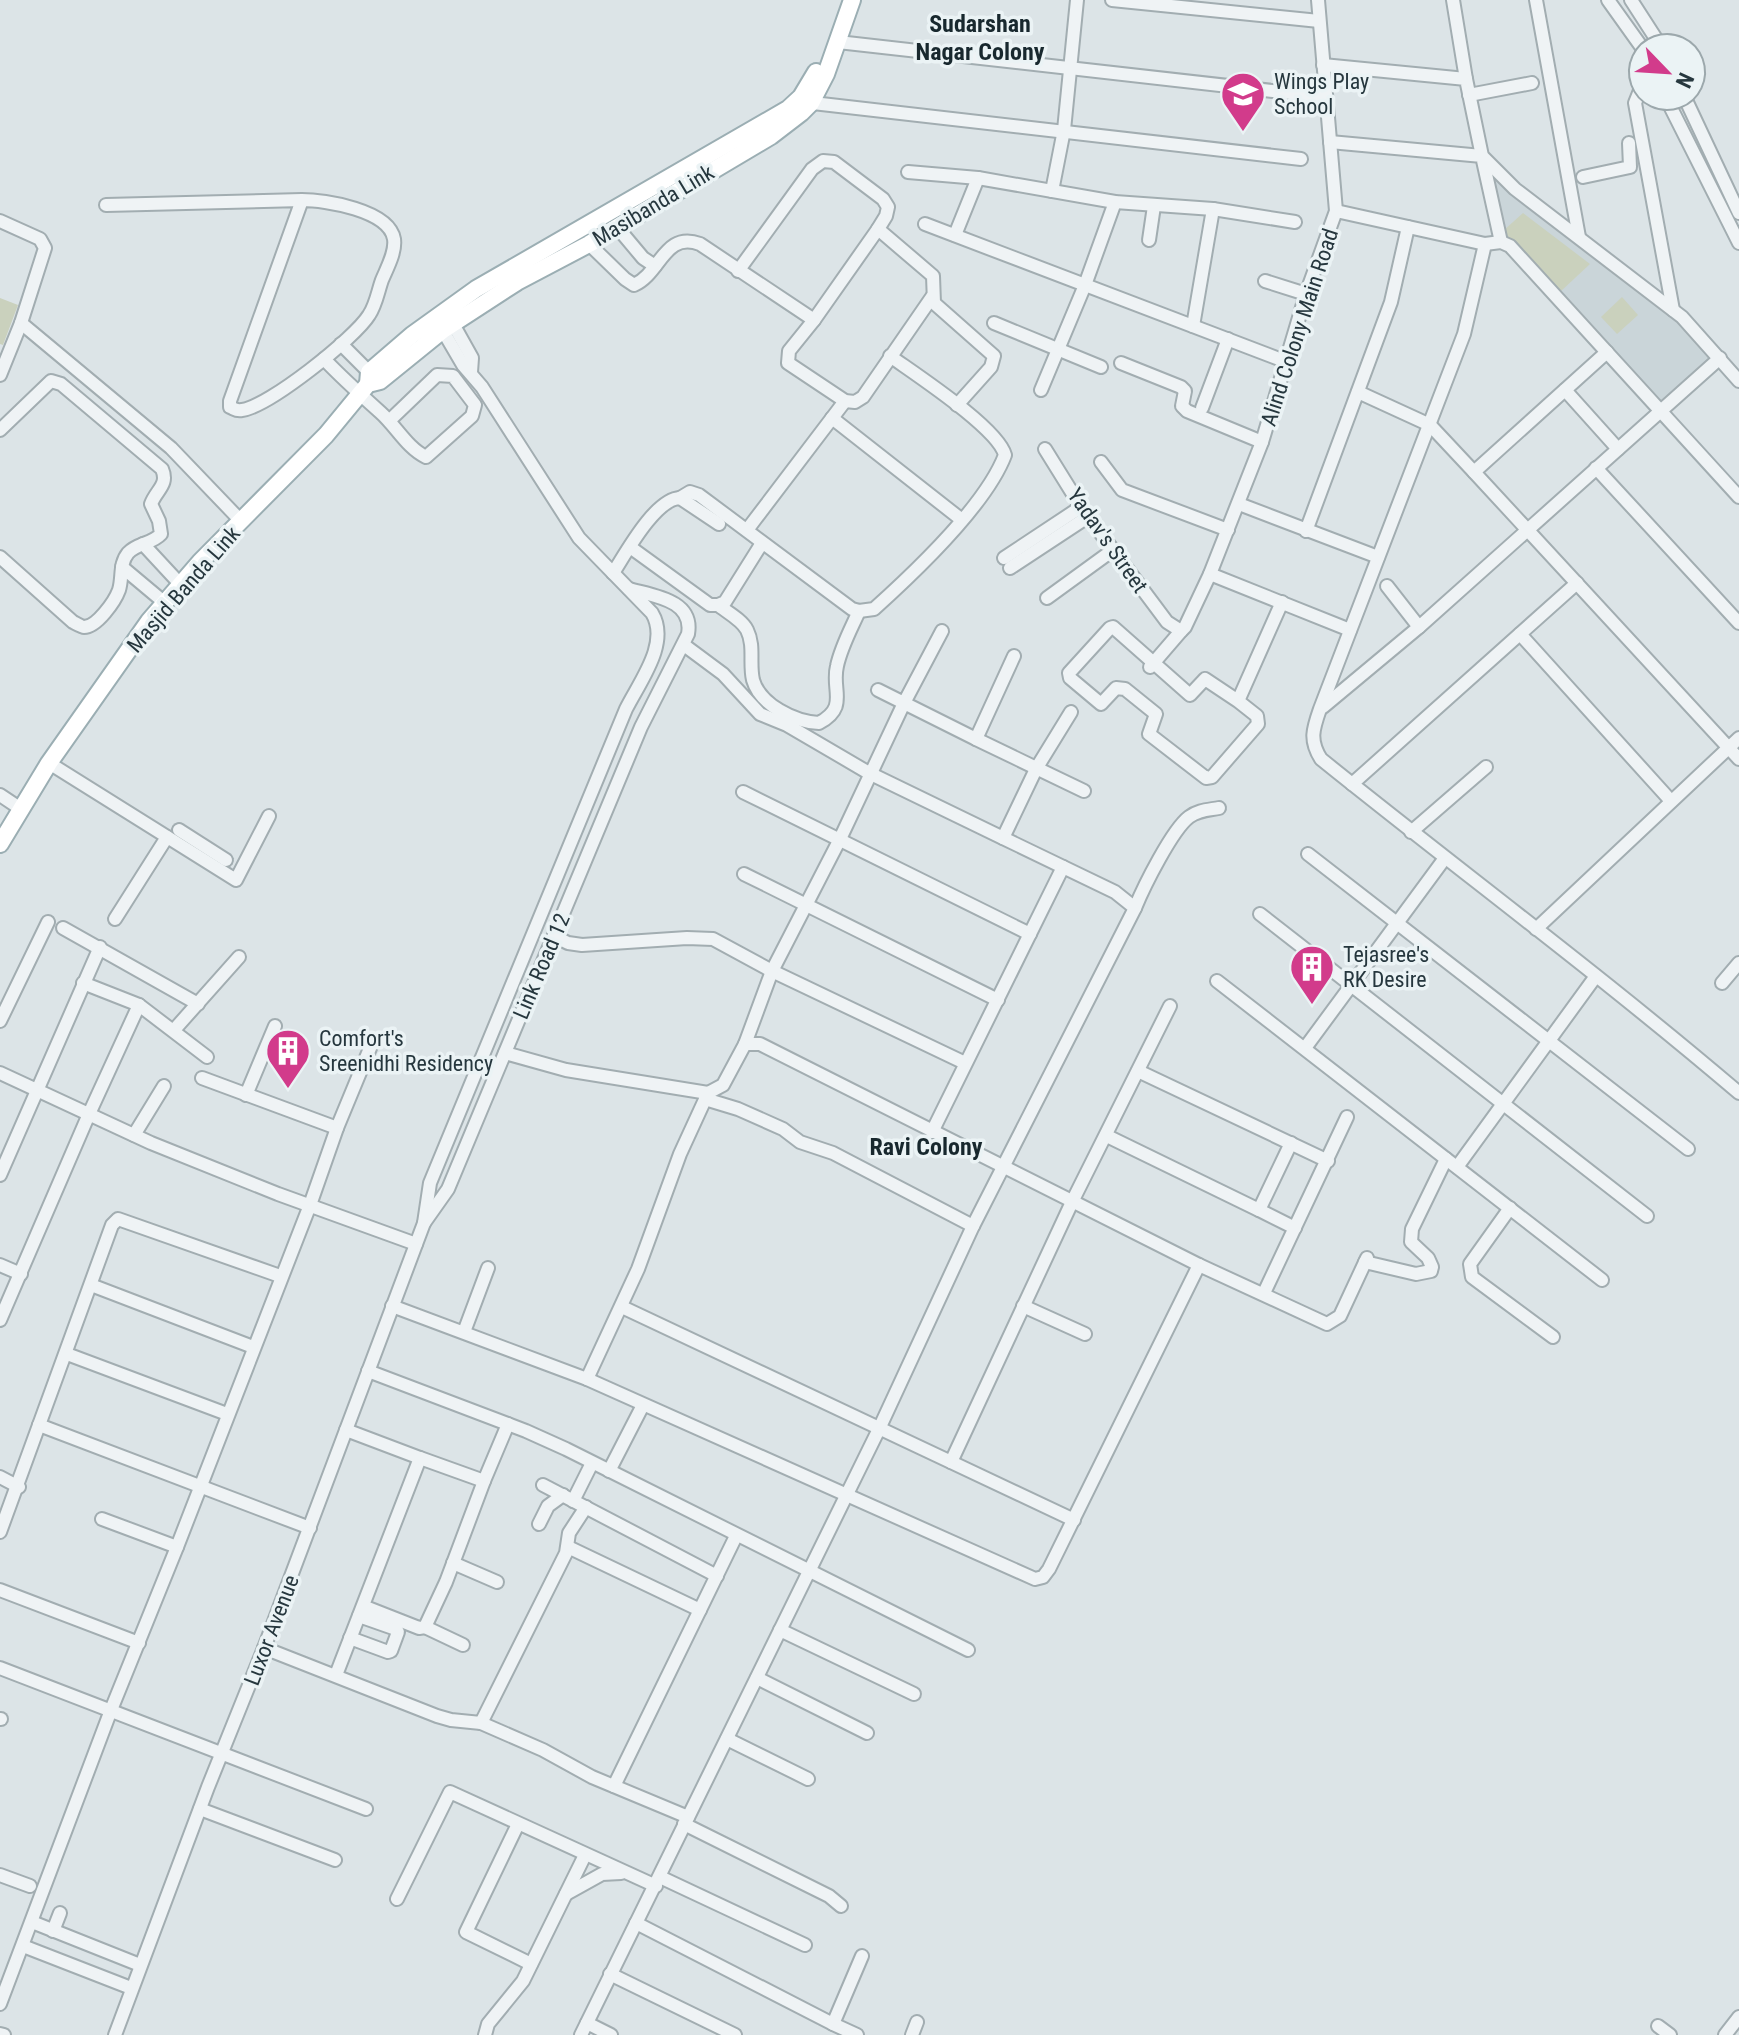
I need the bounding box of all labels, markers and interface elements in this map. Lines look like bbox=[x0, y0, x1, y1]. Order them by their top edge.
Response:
district label: Sudarshan Nagar Colony bbox=[916, 10, 1045, 66]
north arrow bbox=[1627, 32, 1707, 112]
place label: Wings Play School bbox=[1274, 69, 1369, 119]
text: N bbox=[1670, 69, 1699, 92]
school or university icon: Wings Play School bbox=[1219, 70, 1267, 133]
street label: Masibanda Link bbox=[588, 159, 718, 251]
street label: Alind Colony Main Road bbox=[1256, 225, 1343, 429]
street label: Yadav's Street bbox=[1062, 483, 1153, 597]
street label: Masjid Banda Link bbox=[122, 521, 245, 657]
street label: Link Road 12 bbox=[508, 910, 575, 1023]
place label: Tejasree's RK Desire bbox=[1343, 942, 1429, 992]
building icon: Tejasree's RK Desire bbox=[1288, 943, 1336, 1006]
place label: Comfort's Sreenidhi Residency bbox=[319, 1026, 493, 1076]
building icon: Comfort's Sreenidhi Residency bbox=[264, 1027, 312, 1090]
district label: Ravi Colony bbox=[870, 1133, 983, 1161]
street label: Luxor Avenue bbox=[239, 1571, 304, 1689]

